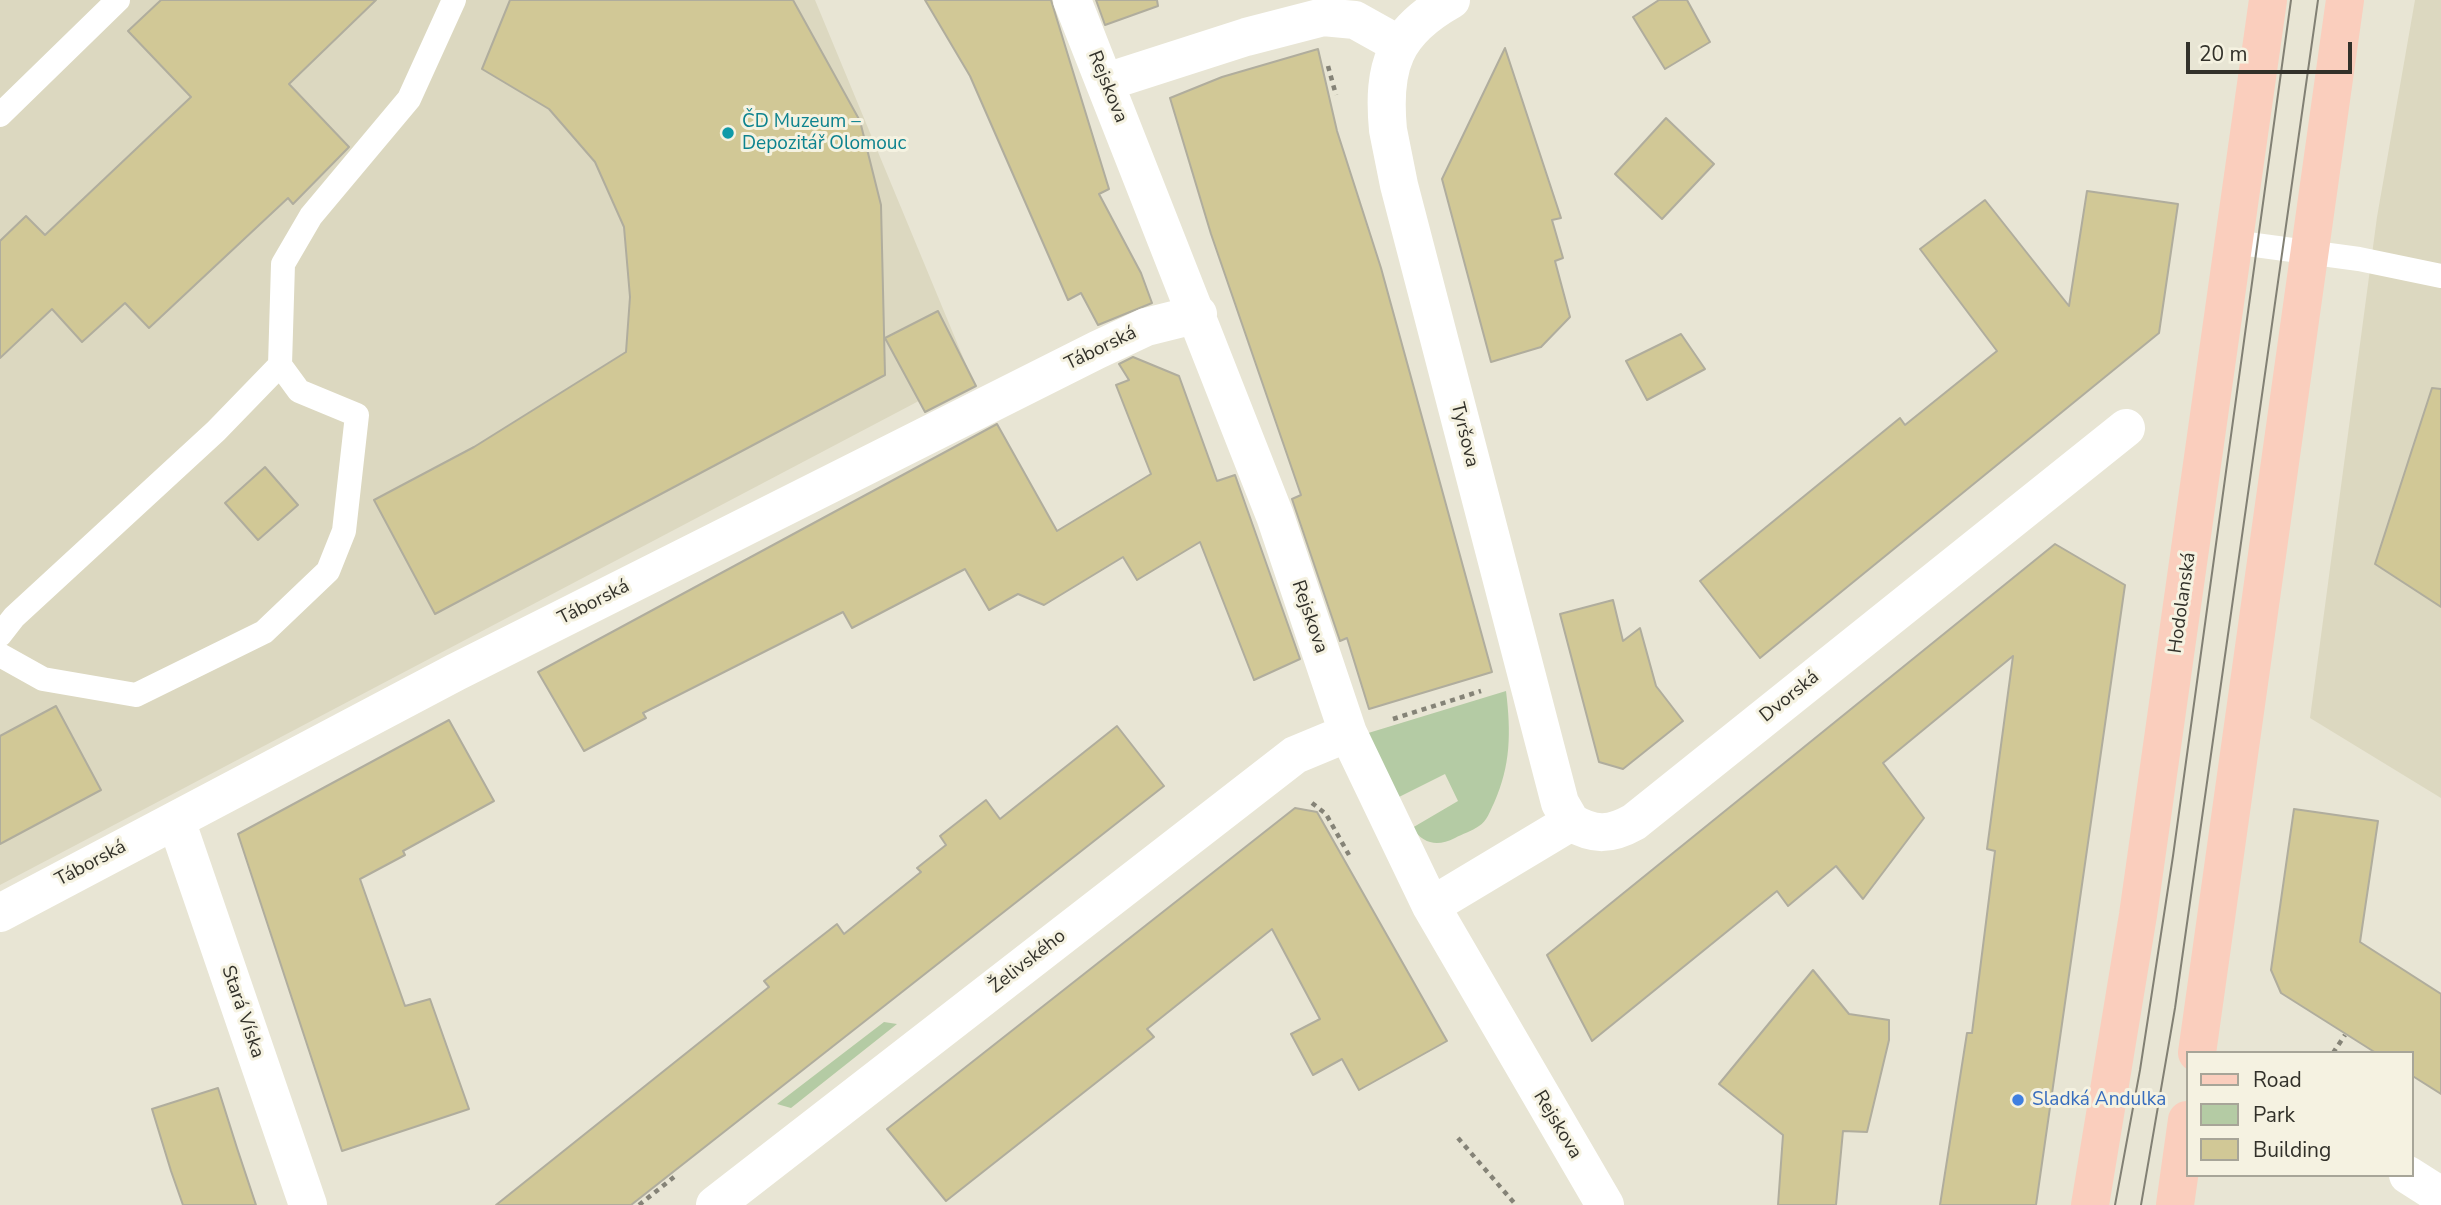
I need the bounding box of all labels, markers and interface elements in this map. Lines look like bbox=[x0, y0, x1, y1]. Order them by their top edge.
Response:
scale bar bbox=[2189, 28, 2355, 72]
text: 20 m bbox=[2199, 40, 2248, 68]
street label: Rejskova bbox=[1082, 48, 1132, 126]
place label: ČD Muzeum – Depozitář Olomouc bbox=[742, 111, 906, 155]
marker: ČD Muzeum – Depozitář Olomouc bbox=[720, 125, 736, 141]
street label: Táborská bbox=[1061, 322, 1141, 376]
street label: Tyršova bbox=[1445, 400, 1483, 470]
street label: Hodolanská bbox=[2165, 551, 2201, 655]
street label: Táborská bbox=[555, 575, 633, 631]
street label: Rejskova bbox=[1286, 578, 1332, 656]
street label: Dvorská bbox=[1756, 666, 1824, 728]
street label: Táborská bbox=[52, 836, 130, 892]
street label: Želivského bbox=[985, 925, 1071, 999]
street label: Stará Víska bbox=[216, 963, 268, 1061]
legend bbox=[2186, 1051, 2413, 1177]
text: Road bbox=[2253, 1066, 2302, 1094]
street label: Rejskova bbox=[1528, 1087, 1586, 1163]
place label: Sladká Andulka bbox=[2032, 1089, 2166, 1111]
marker: Sladká Andulka bbox=[2010, 1092, 2026, 1108]
text: Park bbox=[2253, 1101, 2295, 1129]
text: Building bbox=[2253, 1136, 2331, 1164]

